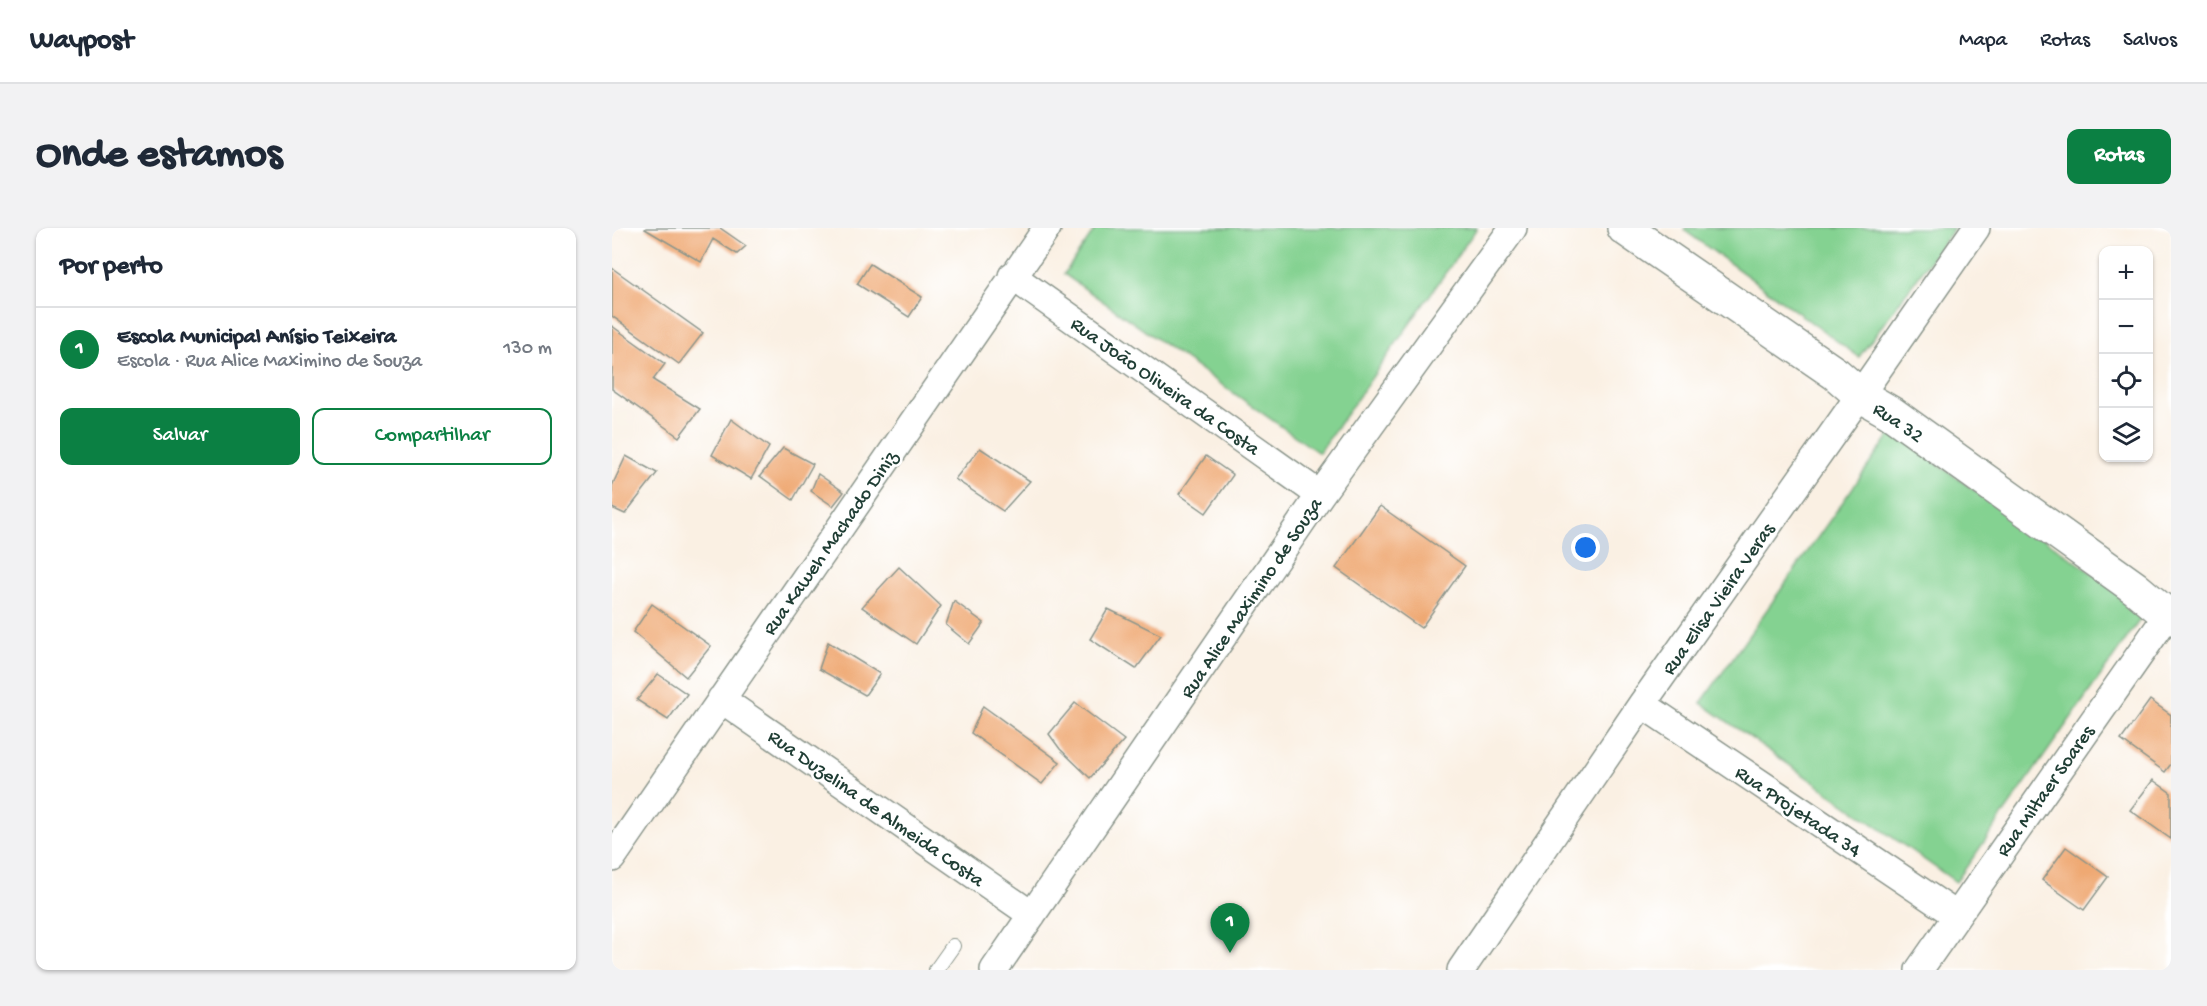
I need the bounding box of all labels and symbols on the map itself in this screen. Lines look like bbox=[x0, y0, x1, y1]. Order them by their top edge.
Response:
street label: Rua João Oliveira da Costa bbox=[1065, 314, 1264, 462]
street label: Rua 32 bbox=[1867, 399, 1927, 449]
street label: Rua Kaweh Machado Diniz bbox=[759, 446, 905, 641]
street label: Rua Alice Maximino de Souza bbox=[1177, 494, 1329, 704]
street label: Rua Elisa Vieira Veras bbox=[1659, 519, 1781, 680]
your location bbox=[1571, 533, 1600, 562]
street label: Rua Miltaer Soares bbox=[1993, 721, 2101, 862]
street label: Rua Duzelina de Almeida Costa bbox=[762, 726, 988, 894]
street label: Rua Projetada 34 bbox=[1730, 762, 1865, 864]
pin: 1 bbox=[1210, 904, 1250, 953]

